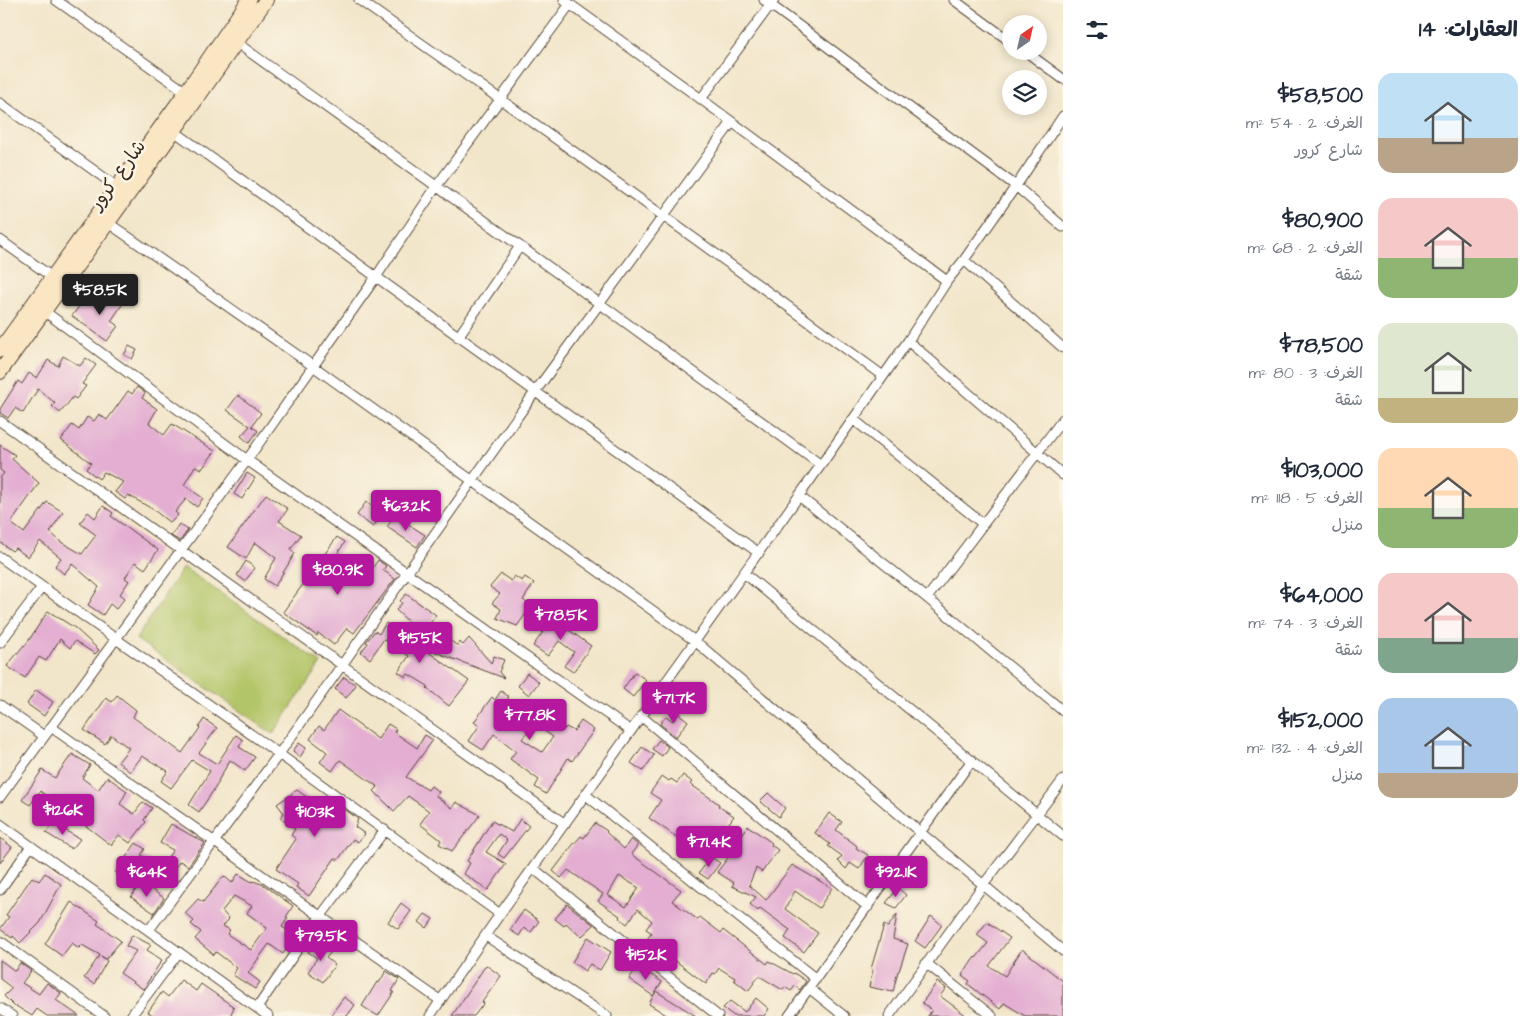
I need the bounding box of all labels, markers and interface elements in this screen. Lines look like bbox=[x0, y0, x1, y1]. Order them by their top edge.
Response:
north arrow bbox=[1002, 15, 1048, 60]
map controls bbox=[1002, 15, 1047, 115]
text: العقارات: 14 bbox=[1419, 15, 1518, 44]
icon: filters bbox=[1083, 16, 1111, 44]
button: layers bbox=[1002, 70, 1047, 115]
text: $58,500 bbox=[1278, 81, 1363, 110]
icon: home bbox=[1418, 93, 1478, 153]
text: الغرف: 2 · 54 m² bbox=[1246, 112, 1363, 134]
street label: شارع كرور bbox=[82, 134, 153, 217]
text: شارع كرور bbox=[1295, 139, 1363, 161]
text: $80,900 bbox=[1282, 206, 1363, 235]
icon: home bbox=[1418, 218, 1478, 278]
text: الغرف: 2 · 68 m² bbox=[1248, 237, 1363, 259]
text: شقة bbox=[1335, 264, 1363, 286]
pin: $58.5K bbox=[59, 274, 141, 316]
text: $58.5K bbox=[73, 279, 127, 301]
text: $78,500 bbox=[1280, 331, 1363, 360]
icon: home bbox=[1418, 343, 1478, 403]
text: الغرف: 3 · 80 m² bbox=[1248, 362, 1363, 384]
text: شقة bbox=[1335, 389, 1363, 411]
text: $103,000 bbox=[1281, 456, 1363, 485]
icon: home bbox=[1418, 468, 1478, 528]
text: الغرف: 5 · 118 m² bbox=[1251, 487, 1363, 509]
pin: $63.2K bbox=[365, 490, 447, 532]
text: $63.2K bbox=[382, 495, 430, 517]
text: منزل bbox=[1331, 514, 1363, 536]
pin: $80.9K bbox=[297, 554, 379, 596]
text: $80.9K bbox=[313, 559, 363, 581]
text: $64,000 bbox=[1280, 581, 1363, 610]
icon: home bbox=[1418, 593, 1478, 653]
pin: $78.5K bbox=[520, 598, 602, 641]
text: $78.5K bbox=[535, 604, 587, 626]
text: الغرف: 3 · 74 m² bbox=[1248, 612, 1363, 634]
pin: $155K bbox=[385, 622, 455, 664]
text: $155K bbox=[398, 627, 442, 649]
text: شقة bbox=[1335, 639, 1363, 661]
pin: $71.7K bbox=[633, 682, 715, 724]
text: $71.7K bbox=[653, 687, 695, 709]
pin: $77.8K bbox=[489, 698, 571, 741]
text: $77.8K bbox=[505, 704, 555, 726]
text: $152,000 bbox=[1278, 706, 1363, 735]
icon: home bbox=[1418, 718, 1478, 778]
text: الغرف: 4 · 132 m² bbox=[1247, 737, 1363, 759]
text: منزل bbox=[1331, 764, 1363, 786]
pin: $126K bbox=[28, 794, 98, 836]
pin: $103K bbox=[280, 796, 350, 838]
text: $126K bbox=[43, 799, 83, 821]
text: $103K bbox=[296, 801, 334, 823]
pin: $71.4K bbox=[668, 826, 750, 868]
text: $71.4K bbox=[687, 831, 731, 853]
pin: $64K bbox=[117, 856, 177, 898]
pin: $92.1K bbox=[855, 856, 937, 898]
text: $64K bbox=[127, 861, 167, 883]
text: $92.1K bbox=[875, 861, 917, 883]
pin: $79.5K bbox=[280, 920, 362, 962]
text: $79.5K bbox=[295, 925, 347, 947]
pin: $152K bbox=[611, 938, 681, 981]
text: $152K bbox=[625, 944, 667, 966]

